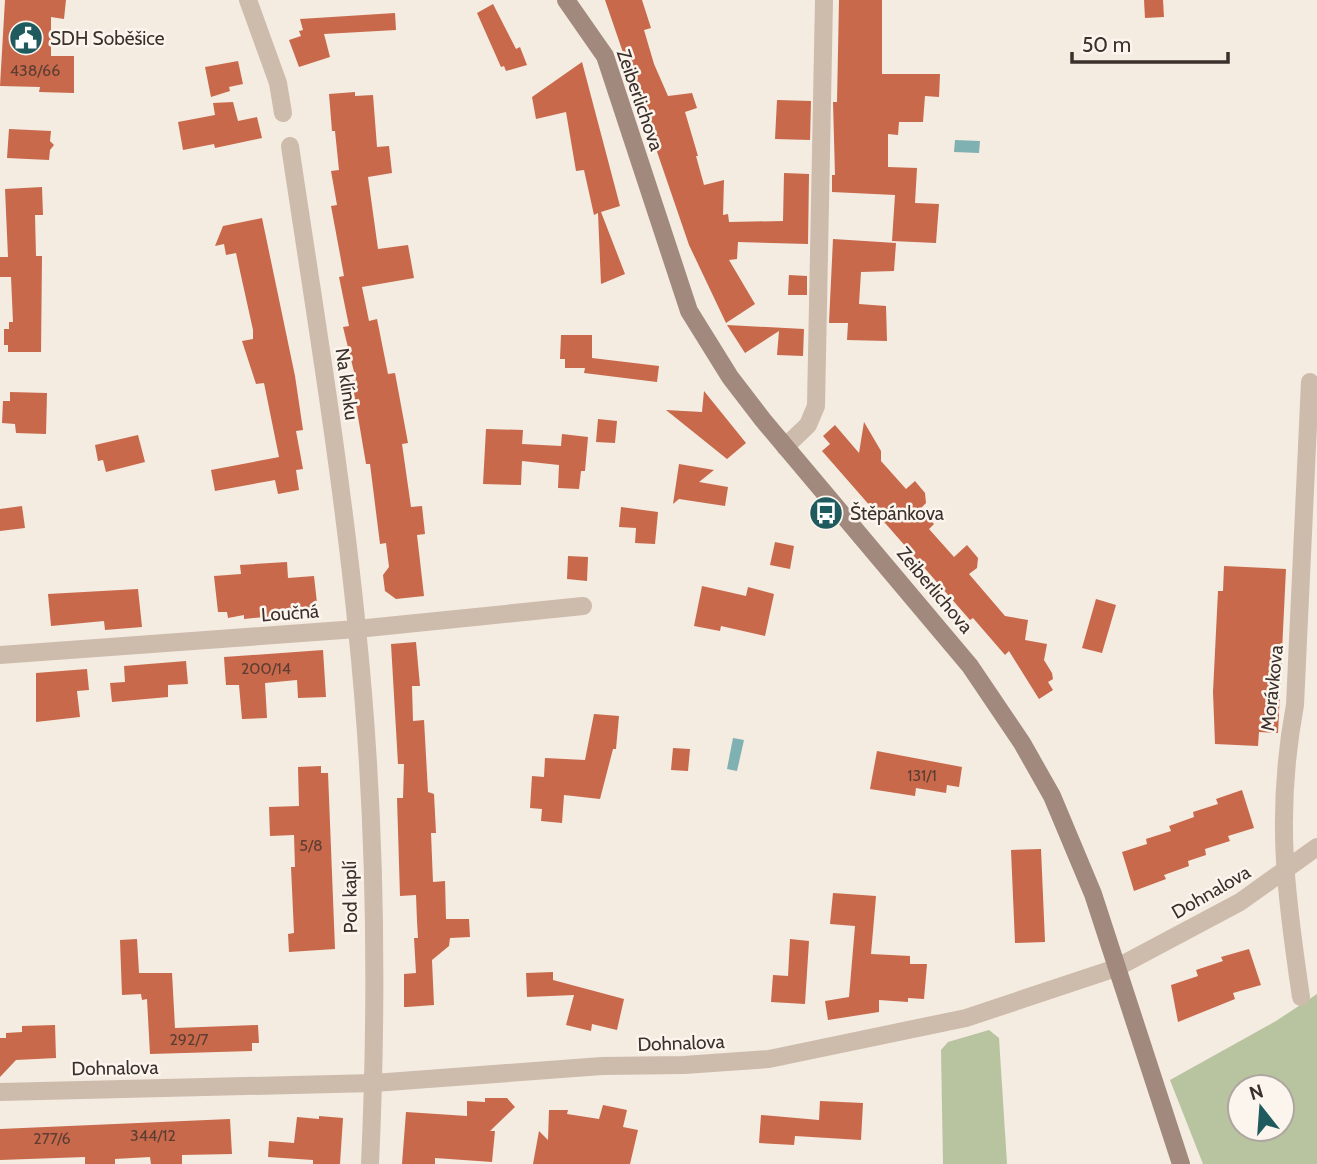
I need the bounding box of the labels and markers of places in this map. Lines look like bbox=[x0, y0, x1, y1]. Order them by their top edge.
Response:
public building icon: SDH Soběšice bbox=[7, 19, 45, 57]
place label: SDH Soběšice bbox=[50, 27, 165, 50]
bus stop icon: Štěpánkova bbox=[807, 494, 845, 532]
place label: Štěpánkova bbox=[850, 501, 944, 525]

